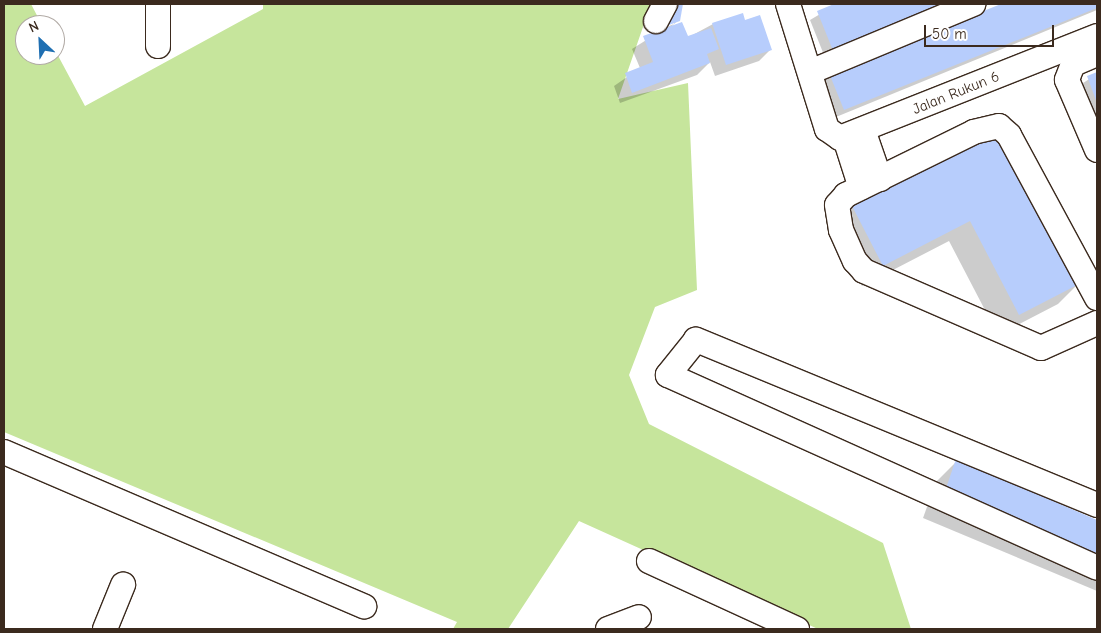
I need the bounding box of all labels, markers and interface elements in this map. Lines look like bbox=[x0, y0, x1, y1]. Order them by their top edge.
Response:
north arrow bbox=[15, 15, 65, 65]
scale bar bbox=[926, 15, 1056, 47]
text: N bbox=[26, 17, 42, 36]
text: 50 m bbox=[932, 25, 967, 43]
street label: Jalan Rukun 6 bbox=[910, 67, 1002, 119]

